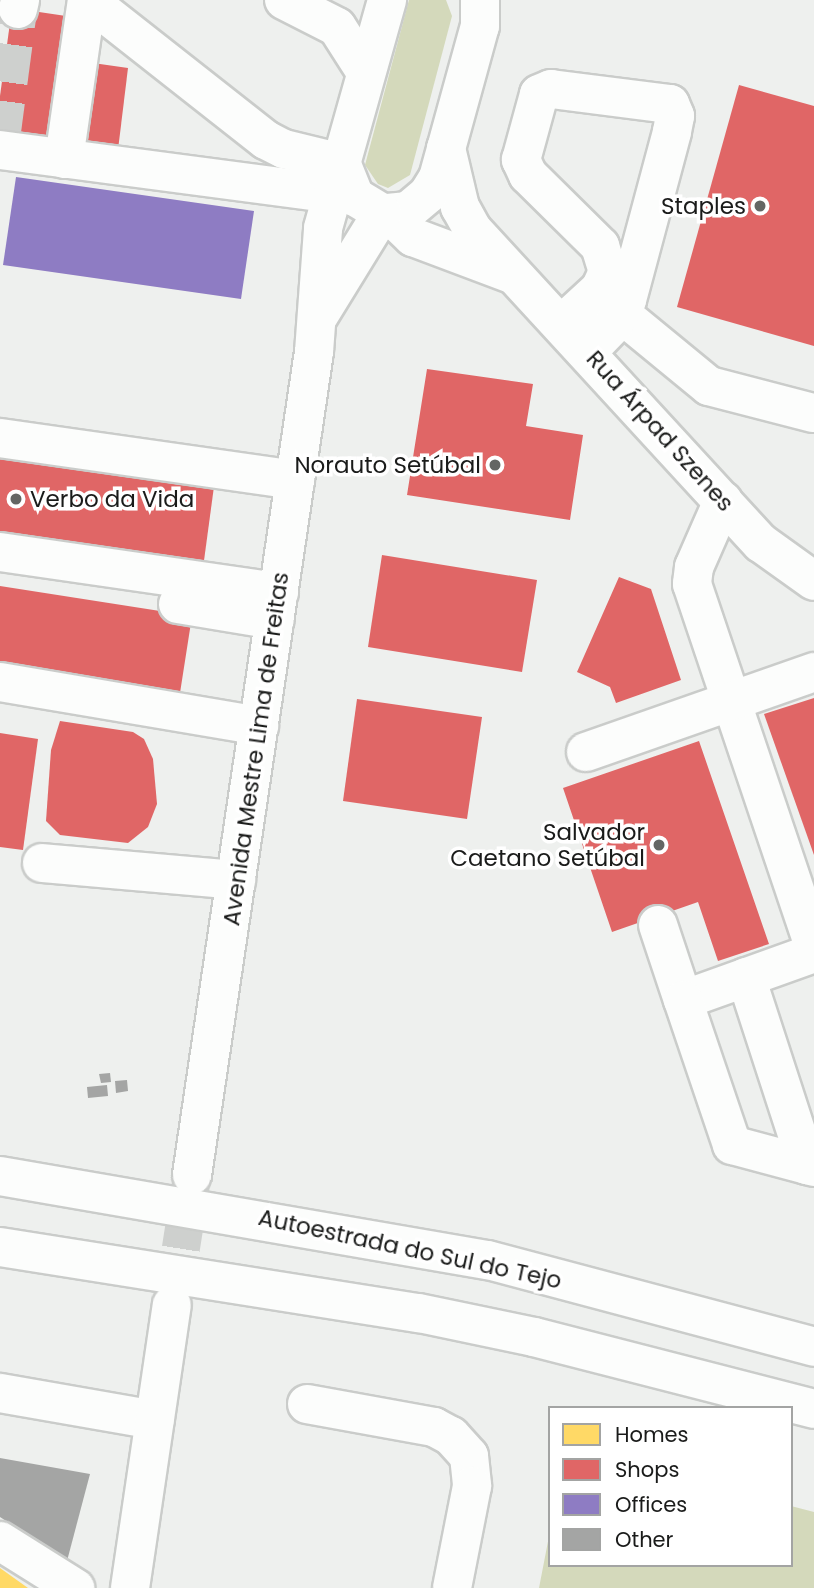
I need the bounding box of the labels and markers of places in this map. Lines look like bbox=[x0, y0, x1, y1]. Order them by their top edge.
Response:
place label: Staples bbox=[661, 192, 746, 220]
marker: Staples bbox=[752, 198, 768, 214]
place label: Norauto Setúbal bbox=[294, 451, 481, 479]
marker: Norauto Setúbal bbox=[487, 457, 503, 473]
place label: Verbo da Vida bbox=[30, 485, 194, 513]
marker: Verbo da Vida bbox=[8, 491, 24, 507]
place label: Salvador Caetano Setúbal bbox=[450, 818, 645, 872]
marker: Salvador Caetano Setúbal bbox=[651, 837, 667, 853]

